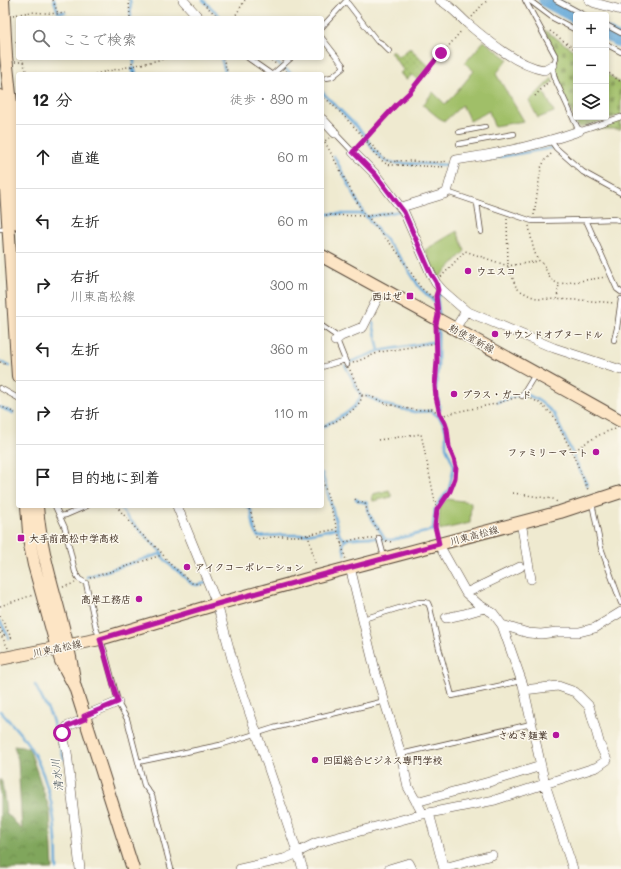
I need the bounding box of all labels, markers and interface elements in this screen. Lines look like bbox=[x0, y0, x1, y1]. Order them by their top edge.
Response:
map controls bbox=[573, 12, 609, 120]
button: + bbox=[573, 12, 609, 48]
search box bbox=[16, 16, 324, 60]
icon: search bbox=[30, 27, 52, 49]
text: ここで検索 bbox=[62, 29, 137, 49]
route end bbox=[432, 44, 450, 62]
button: − bbox=[573, 48, 609, 84]
button: layers bbox=[573, 84, 609, 120]
text: 12 分 bbox=[32, 88, 72, 110]
text: 徒歩 · 890 m bbox=[230, 90, 308, 107]
icon: ahead bbox=[32, 146, 54, 168]
text: 直進 bbox=[70, 147, 100, 167]
text: 60 m bbox=[278, 148, 308, 165]
icon: left bbox=[32, 210, 54, 232]
text: 左折 bbox=[70, 211, 100, 231]
text: 60 m bbox=[278, 212, 308, 229]
place label: ウエスコ bbox=[476, 264, 516, 278]
text: 右折 bbox=[70, 266, 100, 286]
marker: ウエスコ bbox=[463, 266, 473, 276]
icon: right bbox=[32, 274, 54, 296]
text: 300 m bbox=[270, 276, 308, 293]
text: 川東高松線 bbox=[70, 287, 135, 304]
place label: 西はぜ bbox=[372, 289, 402, 303]
marker: 西はぜ bbox=[405, 291, 415, 301]
street label: 勅使室新線 bbox=[447, 320, 497, 356]
place label: サウンドオブヌードル bbox=[503, 327, 603, 341]
marker: サウンドオブヌードル bbox=[490, 329, 500, 339]
icon: left bbox=[32, 338, 54, 360]
text: 左折 bbox=[70, 339, 100, 359]
text: 360 m bbox=[270, 340, 308, 357]
place label: プラス・ガード bbox=[462, 387, 532, 401]
marker: プラス・ガード bbox=[449, 389, 459, 399]
icon: right bbox=[32, 402, 54, 424]
text: 右折 bbox=[70, 403, 100, 423]
text: 110 m bbox=[274, 404, 308, 421]
place label: ファミリーマート bbox=[508, 445, 588, 459]
marker: ファミリーマート bbox=[591, 447, 601, 457]
icon: arrive bbox=[32, 466, 54, 488]
text: 目的地に到着 bbox=[70, 467, 160, 487]
street label: 川東高松線 bbox=[448, 522, 500, 548]
place label: 大手前高松中学高校 bbox=[29, 531, 119, 545]
marker: 大手前高松中学高校 bbox=[16, 533, 26, 543]
place label: アイクコーポレーション bbox=[195, 560, 304, 574]
marker: アイクコーポレーション bbox=[182, 562, 192, 572]
place label: 高岸工務店 bbox=[81, 592, 131, 606]
marker: 高岸工務店 bbox=[134, 594, 144, 604]
street label: 川東高松線 bbox=[31, 636, 83, 660]
route start bbox=[53, 724, 71, 742]
place label: さぬき麺業 bbox=[498, 728, 548, 742]
marker: さぬき麺業 bbox=[551, 730, 561, 740]
place label: 四国総合ビジネス専門学校 bbox=[323, 753, 443, 767]
marker: 四国総合ビジネス専門学校 bbox=[310, 755, 320, 765]
water label: 清水川 bbox=[47, 758, 66, 792]

